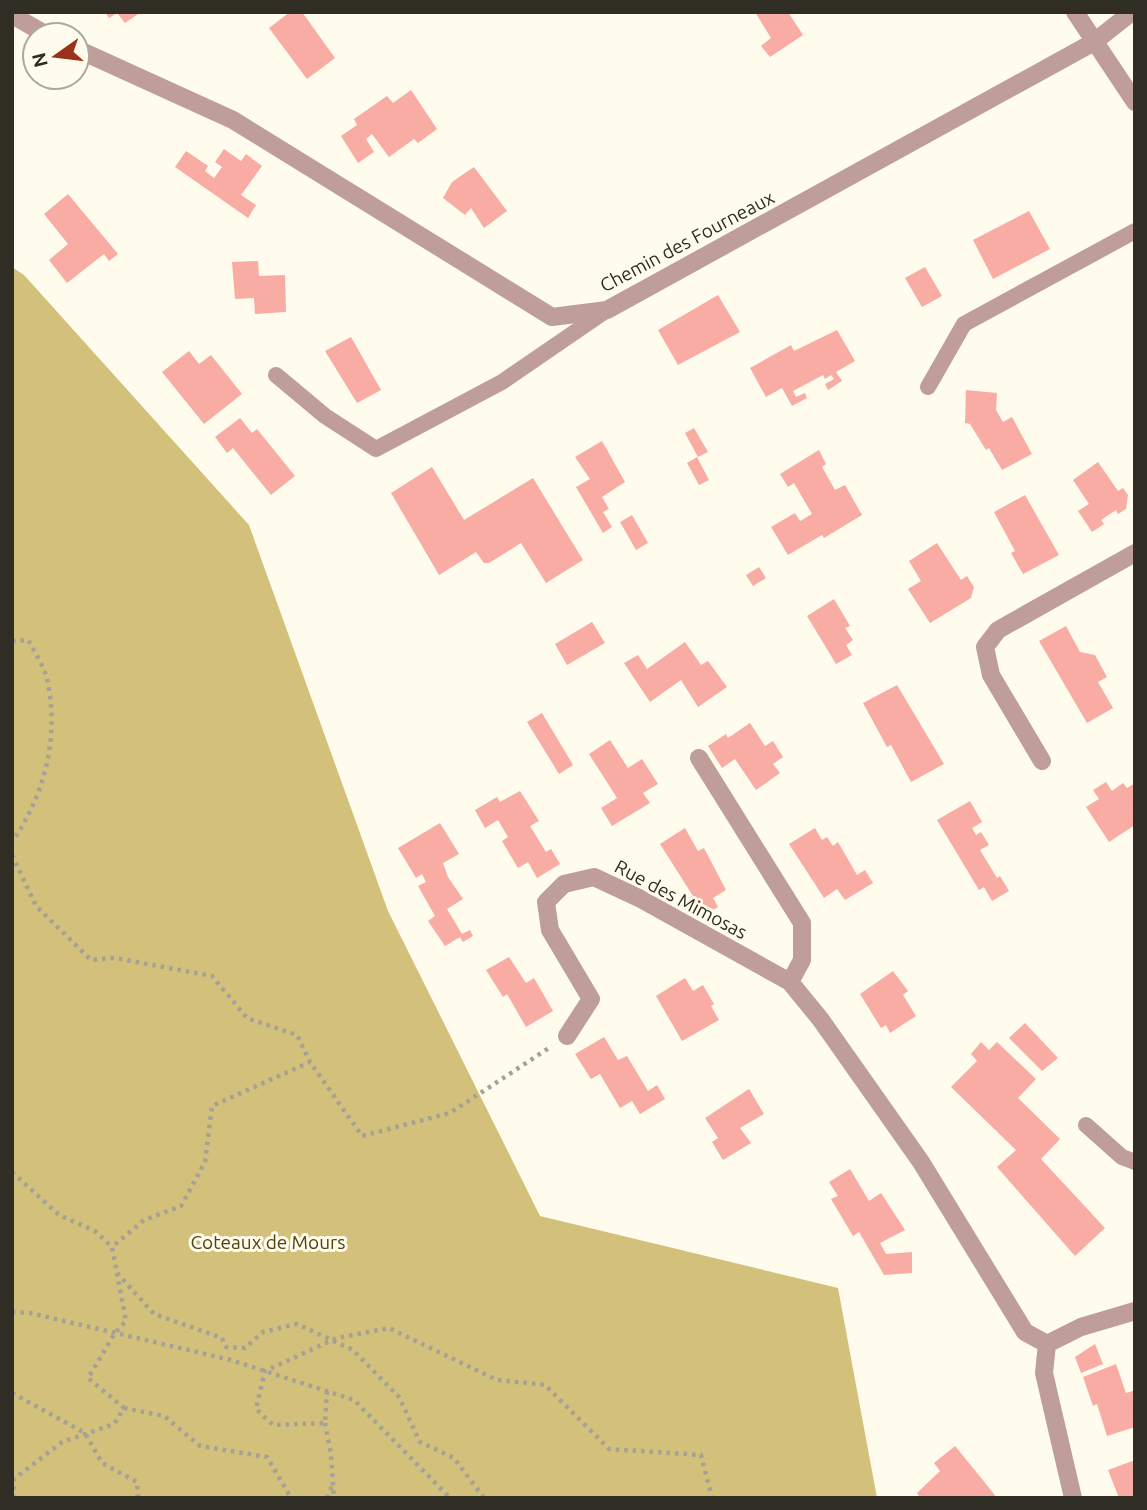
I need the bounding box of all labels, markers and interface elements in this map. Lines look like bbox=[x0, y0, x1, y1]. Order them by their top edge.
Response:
north arrow bbox=[21, 21, 91, 91]
text: N bbox=[27, 51, 52, 70]
street label: Chemin des Fourneaux bbox=[596, 186, 778, 296]
street label: Rue des Mimosas bbox=[611, 855, 751, 943]
park label: Coteaux de Mours bbox=[190, 1231, 346, 1253]

